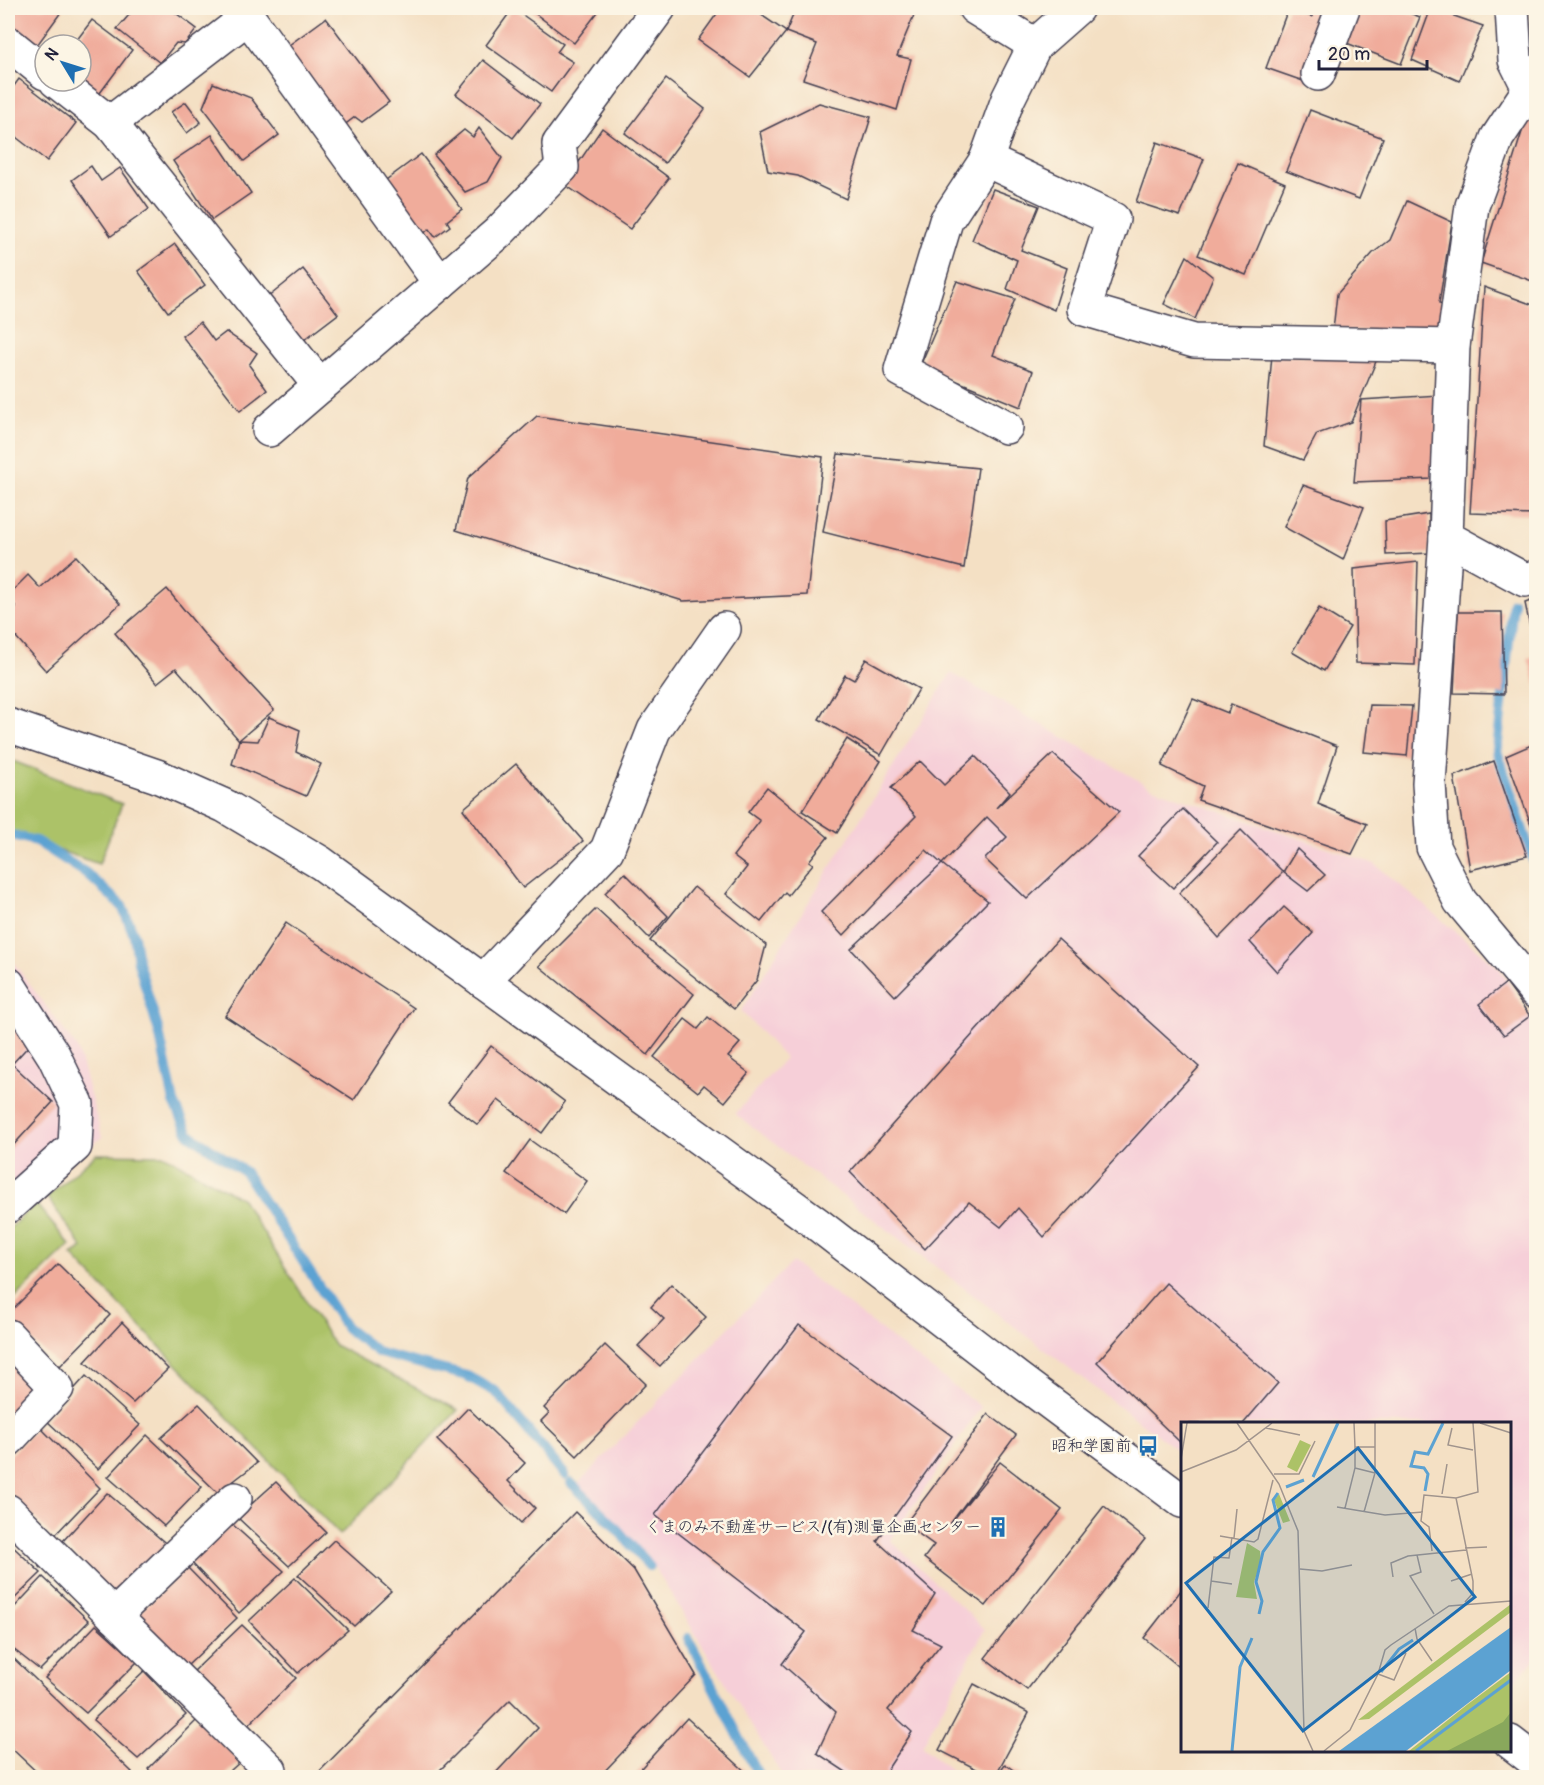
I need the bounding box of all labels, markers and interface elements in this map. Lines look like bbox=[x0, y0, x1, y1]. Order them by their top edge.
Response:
north arrow bbox=[33, 33, 93, 93]
scale bar bbox=[1319, 33, 1427, 71]
text: 20 m bbox=[1328, 43, 1370, 66]
text: N bbox=[41, 44, 63, 65]
inset map bbox=[1181, 1422, 1511, 1752]
bus stop icon: 昭和学園前 bbox=[1136, 1434, 1160, 1458]
place label: 昭和学園前 bbox=[1051, 1436, 1131, 1456]
building icon: くまのみ不動産サービス/(有)測量企画センター bbox=[986, 1515, 1010, 1539]
place label: くまのみ不動産サービス/(有)測量企画センター bbox=[645, 1517, 981, 1537]

